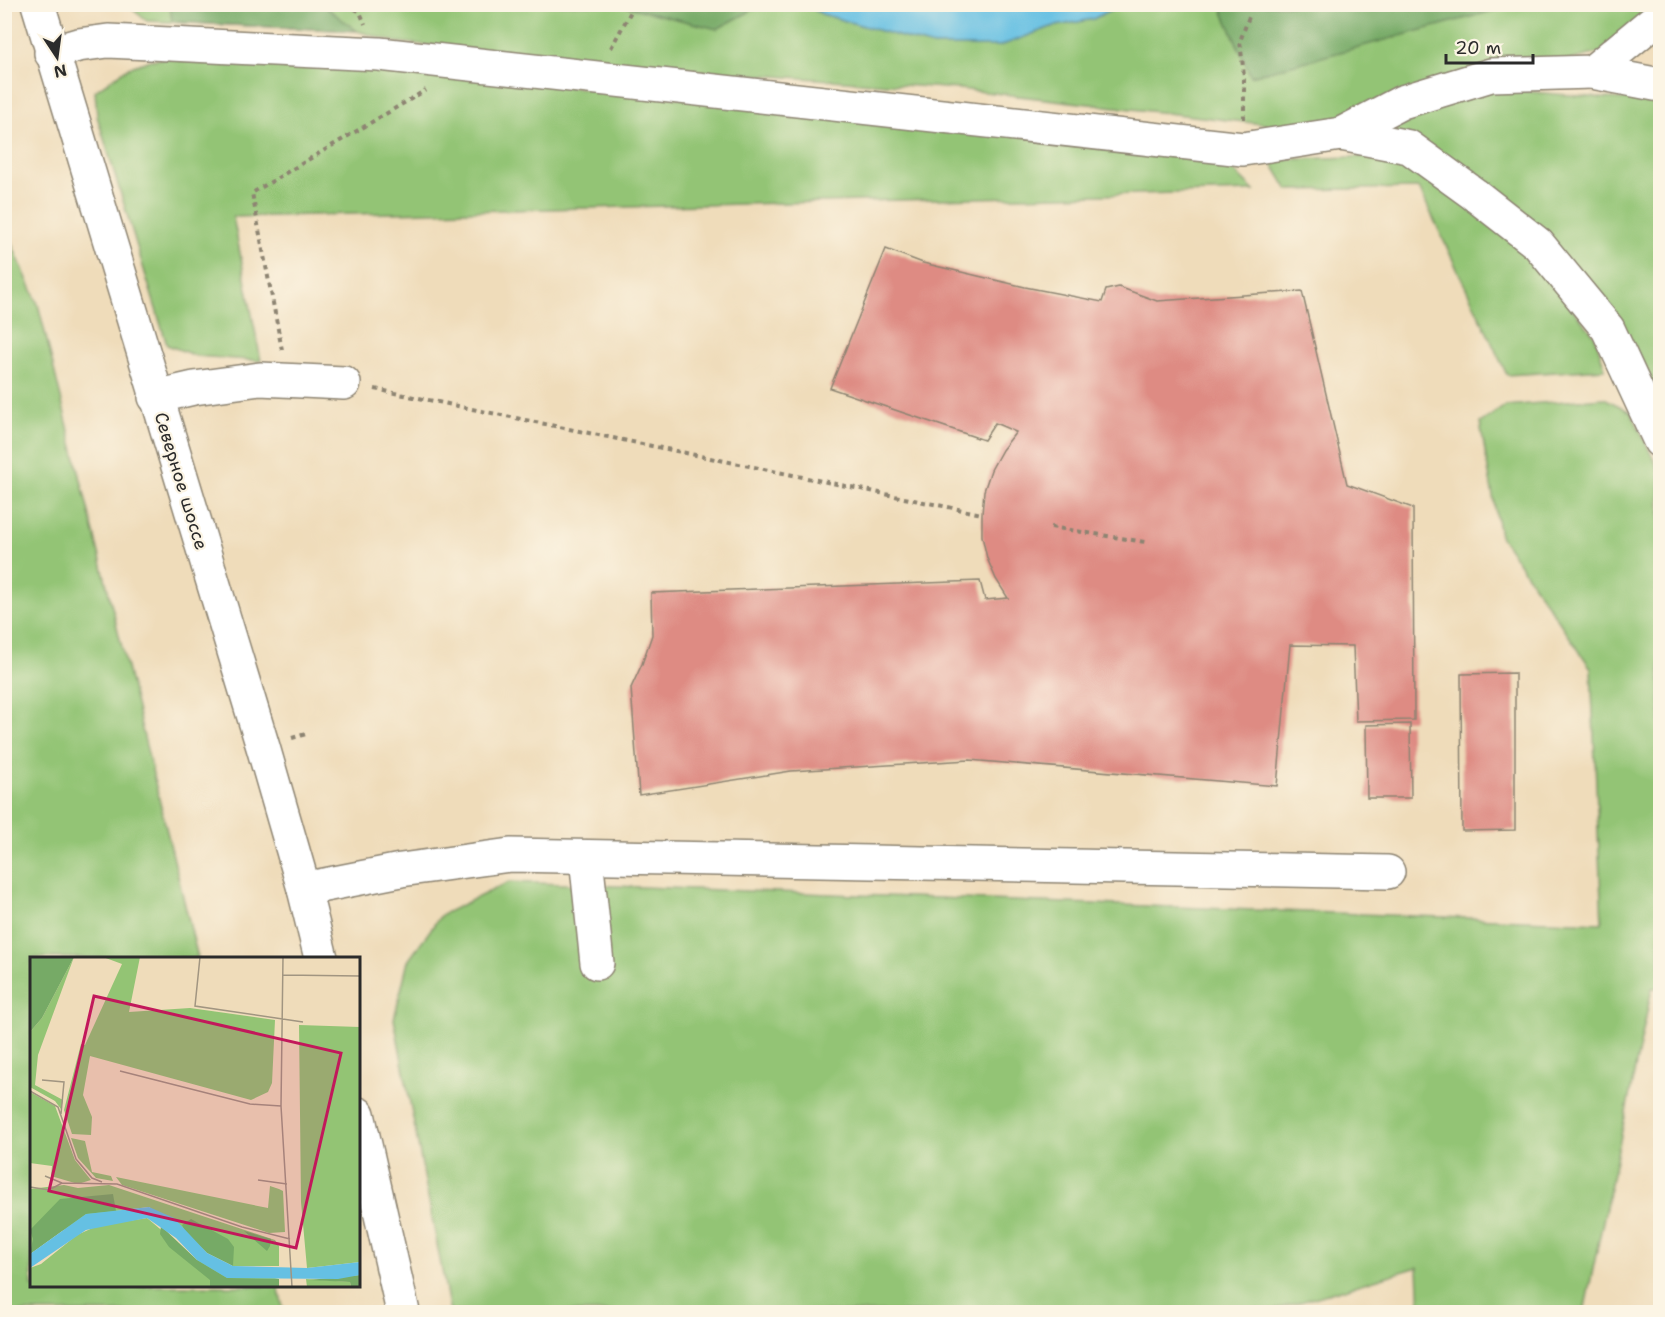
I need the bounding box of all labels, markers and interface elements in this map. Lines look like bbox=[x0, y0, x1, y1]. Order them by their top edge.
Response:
north arrow bbox=[27, 27, 87, 87]
scale bar bbox=[1446, 27, 1533, 65]
text: 20 m bbox=[1455, 36, 1501, 60]
text: N bbox=[52, 59, 69, 83]
street label: Северное шоссе bbox=[149, 409, 213, 553]
inset map bbox=[30, 957, 360, 1287]

